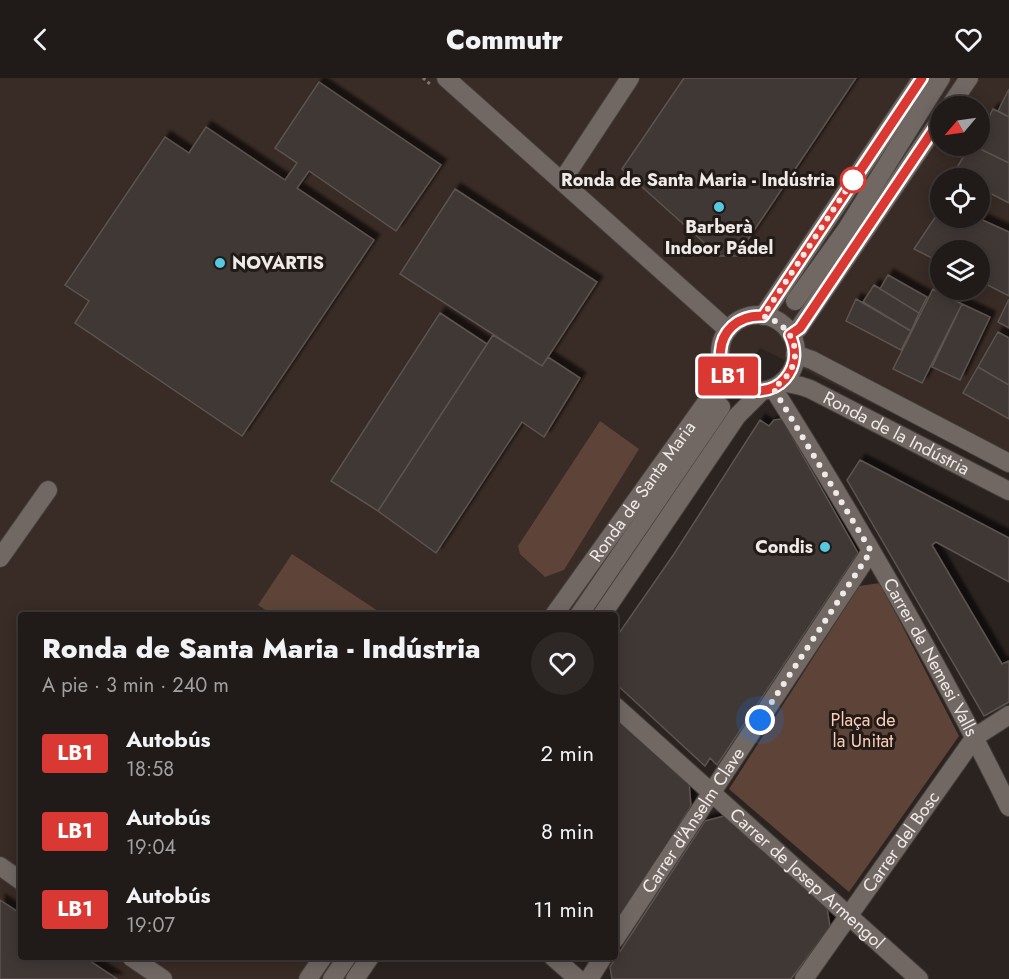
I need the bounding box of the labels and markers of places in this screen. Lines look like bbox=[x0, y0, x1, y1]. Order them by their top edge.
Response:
place label: Ronda de Santa Maria - Indústria bbox=[561, 167, 835, 193]
marker: Ronda de Santa Maria - Indústria bbox=[840, 167, 866, 193]
marker: Barberà Indoor Pádel bbox=[712, 200, 726, 214]
place label: Barberà Indoor Pádel bbox=[665, 214, 773, 261]
place label: NOVARTIS bbox=[232, 250, 324, 276]
marker: NOVARTIS bbox=[213, 256, 227, 270]
place label: Condis bbox=[755, 534, 813, 560]
marker: Condis bbox=[818, 540, 832, 554]

